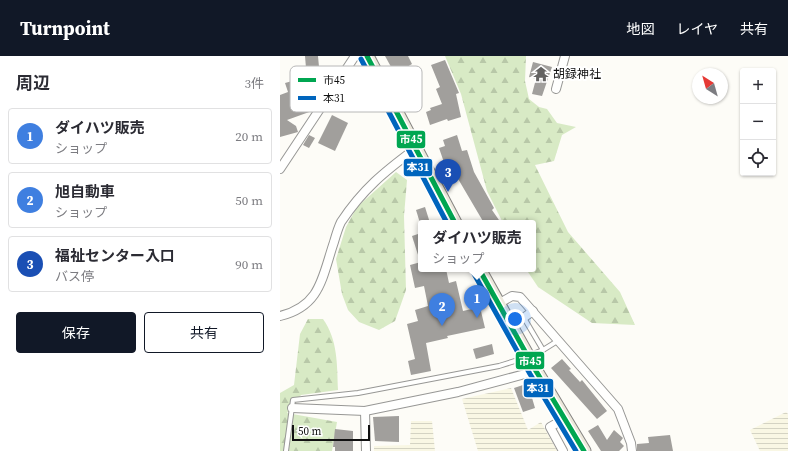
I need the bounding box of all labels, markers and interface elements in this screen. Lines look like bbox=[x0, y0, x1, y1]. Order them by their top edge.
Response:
text: Turnpoint bbox=[20, 15, 110, 41]
text: 地図 bbox=[626, 19, 654, 39]
text: レイヤ bbox=[676, 19, 718, 39]
text: 共有 bbox=[740, 19, 768, 39]
temple icon: 胡録神社 bbox=[532, 65, 550, 83]
legend bbox=[290, 66, 422, 112]
place label: 胡録神社 bbox=[553, 66, 601, 82]
north arrow bbox=[692, 68, 728, 104]
map controls bbox=[740, 68, 776, 176]
button: + bbox=[740, 68, 776, 104]
text: 周辺 bbox=[16, 71, 50, 95]
text: 市45 bbox=[323, 73, 345, 88]
text: 3件 bbox=[244, 75, 264, 92]
text: 本31 bbox=[323, 91, 345, 106]
button: − bbox=[740, 104, 776, 140]
text: ダイハツ販売 bbox=[55, 117, 145, 138]
text: 1 bbox=[26, 128, 34, 145]
text: 20 m bbox=[235, 128, 263, 145]
line badge: 市45 bbox=[396, 130, 426, 149]
text: 市45 bbox=[400, 132, 422, 147]
text: ショップ bbox=[55, 140, 107, 157]
button: locate bbox=[740, 140, 776, 176]
line badge: 本31 bbox=[403, 158, 433, 177]
pin: 3 bbox=[435, 159, 461, 192]
text: 本31 bbox=[407, 160, 429, 175]
text: 旭自動車 bbox=[55, 181, 115, 202]
text: 2 bbox=[26, 192, 34, 209]
text: 50 m bbox=[235, 192, 263, 209]
text: ショップ bbox=[55, 204, 107, 221]
popup bbox=[418, 220, 536, 272]
text: ダイハツ販売 bbox=[432, 227, 522, 248]
text: 福祉センター入口 bbox=[55, 245, 175, 266]
text: ショップ bbox=[432, 250, 484, 267]
text: 3 bbox=[26, 256, 34, 273]
text: 90 m bbox=[235, 256, 263, 273]
text: バス停 bbox=[55, 268, 94, 285]
pin: 1 bbox=[464, 285, 490, 318]
pin: 2 bbox=[429, 293, 455, 326]
your location bbox=[505, 309, 525, 329]
button: 保存 bbox=[16, 312, 136, 353]
button: 共有 bbox=[144, 312, 264, 353]
line badge: 市45 bbox=[515, 351, 545, 370]
text: 市45 bbox=[519, 354, 541, 369]
line badge: 本31 bbox=[523, 378, 554, 398]
text: 本31 bbox=[527, 381, 549, 396]
scale bar bbox=[292, 423, 370, 442]
text: 50 m bbox=[298, 424, 321, 439]

